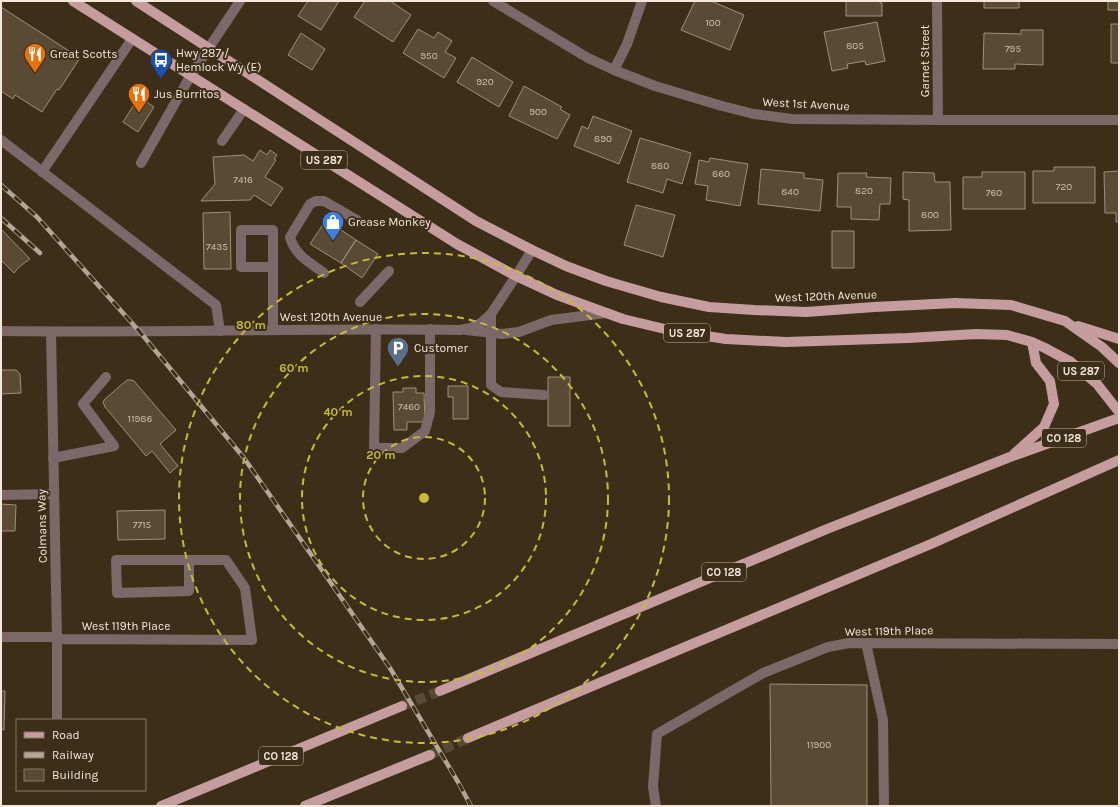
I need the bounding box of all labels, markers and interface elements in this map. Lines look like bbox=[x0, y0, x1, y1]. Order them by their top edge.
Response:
house number: 100 bbox=[705, 17, 721, 29]
street label: Garnet Street bbox=[918, 24, 932, 97]
house number: 805 bbox=[846, 40, 864, 52]
restaurant icon: Great Scotts bbox=[22, 41, 48, 74]
house number: 795 bbox=[1005, 43, 1021, 55]
place label: Hwy 287 / Hemlock Wy (E) bbox=[176, 46, 262, 74]
place label: Great Scotts bbox=[50, 47, 118, 61]
bus stop icon: Hwy 287 / Hemlock Wy (E) bbox=[148, 47, 174, 80]
house number: 950 bbox=[420, 50, 438, 62]
house number: 920 bbox=[476, 76, 494, 88]
restaurant icon: Jus Burritos bbox=[126, 81, 152, 114]
place label: Jus Burritos bbox=[154, 87, 220, 101]
street label: West 1st Avenue bbox=[762, 95, 850, 113]
house number: 900 bbox=[529, 106, 547, 118]
house number: 890 bbox=[594, 133, 612, 145]
road number: US 287 bbox=[301, 151, 347, 169]
house number: 880 bbox=[651, 160, 669, 172]
house number: 860 bbox=[712, 168, 730, 180]
house number: 7416 bbox=[233, 174, 253, 186]
house number: 720 bbox=[1056, 181, 1072, 193]
house number: 820 bbox=[855, 185, 873, 197]
house number: 840 bbox=[781, 186, 799, 198]
house number: 760 bbox=[986, 187, 1002, 199]
shop icon: Grease Monkey bbox=[320, 209, 346, 242]
house number: 800 bbox=[921, 209, 939, 221]
place label: Grease Monkey bbox=[348, 215, 431, 229]
house number: 7435 bbox=[206, 241, 228, 253]
street label: West 120th Avenue bbox=[775, 287, 877, 305]
street label: West 120th Avenue bbox=[280, 310, 382, 324]
text: 80 m bbox=[236, 318, 266, 332]
road number: US 287 bbox=[664, 324, 710, 342]
parking icon: Customer bbox=[385, 335, 411, 368]
place label: Customer bbox=[414, 341, 468, 355]
text: 60 m bbox=[279, 361, 309, 375]
road number: US 287 bbox=[1058, 362, 1104, 380]
house number: 7460 bbox=[398, 401, 420, 413]
text: 40 m bbox=[323, 405, 353, 419]
house number: 11986 bbox=[128, 413, 152, 425]
road number: CO 128 bbox=[1042, 429, 1086, 447]
text: 20 m bbox=[366, 448, 396, 462]
street label: Colmans Way bbox=[34, 488, 50, 563]
centre of rings bbox=[417, 491, 431, 505]
house number: 7715 bbox=[133, 519, 152, 531]
road number: CO 128 bbox=[702, 563, 746, 581]
street label: West 119th Place bbox=[82, 619, 170, 633]
street label: West 119th Place bbox=[845, 623, 933, 639]
legend bbox=[16, 719, 146, 791]
text: Road bbox=[52, 728, 80, 742]
house number: 11900 bbox=[807, 739, 831, 751]
road number: CO 128 bbox=[259, 747, 303, 765]
text: Railway bbox=[52, 748, 94, 762]
text: Building bbox=[52, 768, 99, 782]

